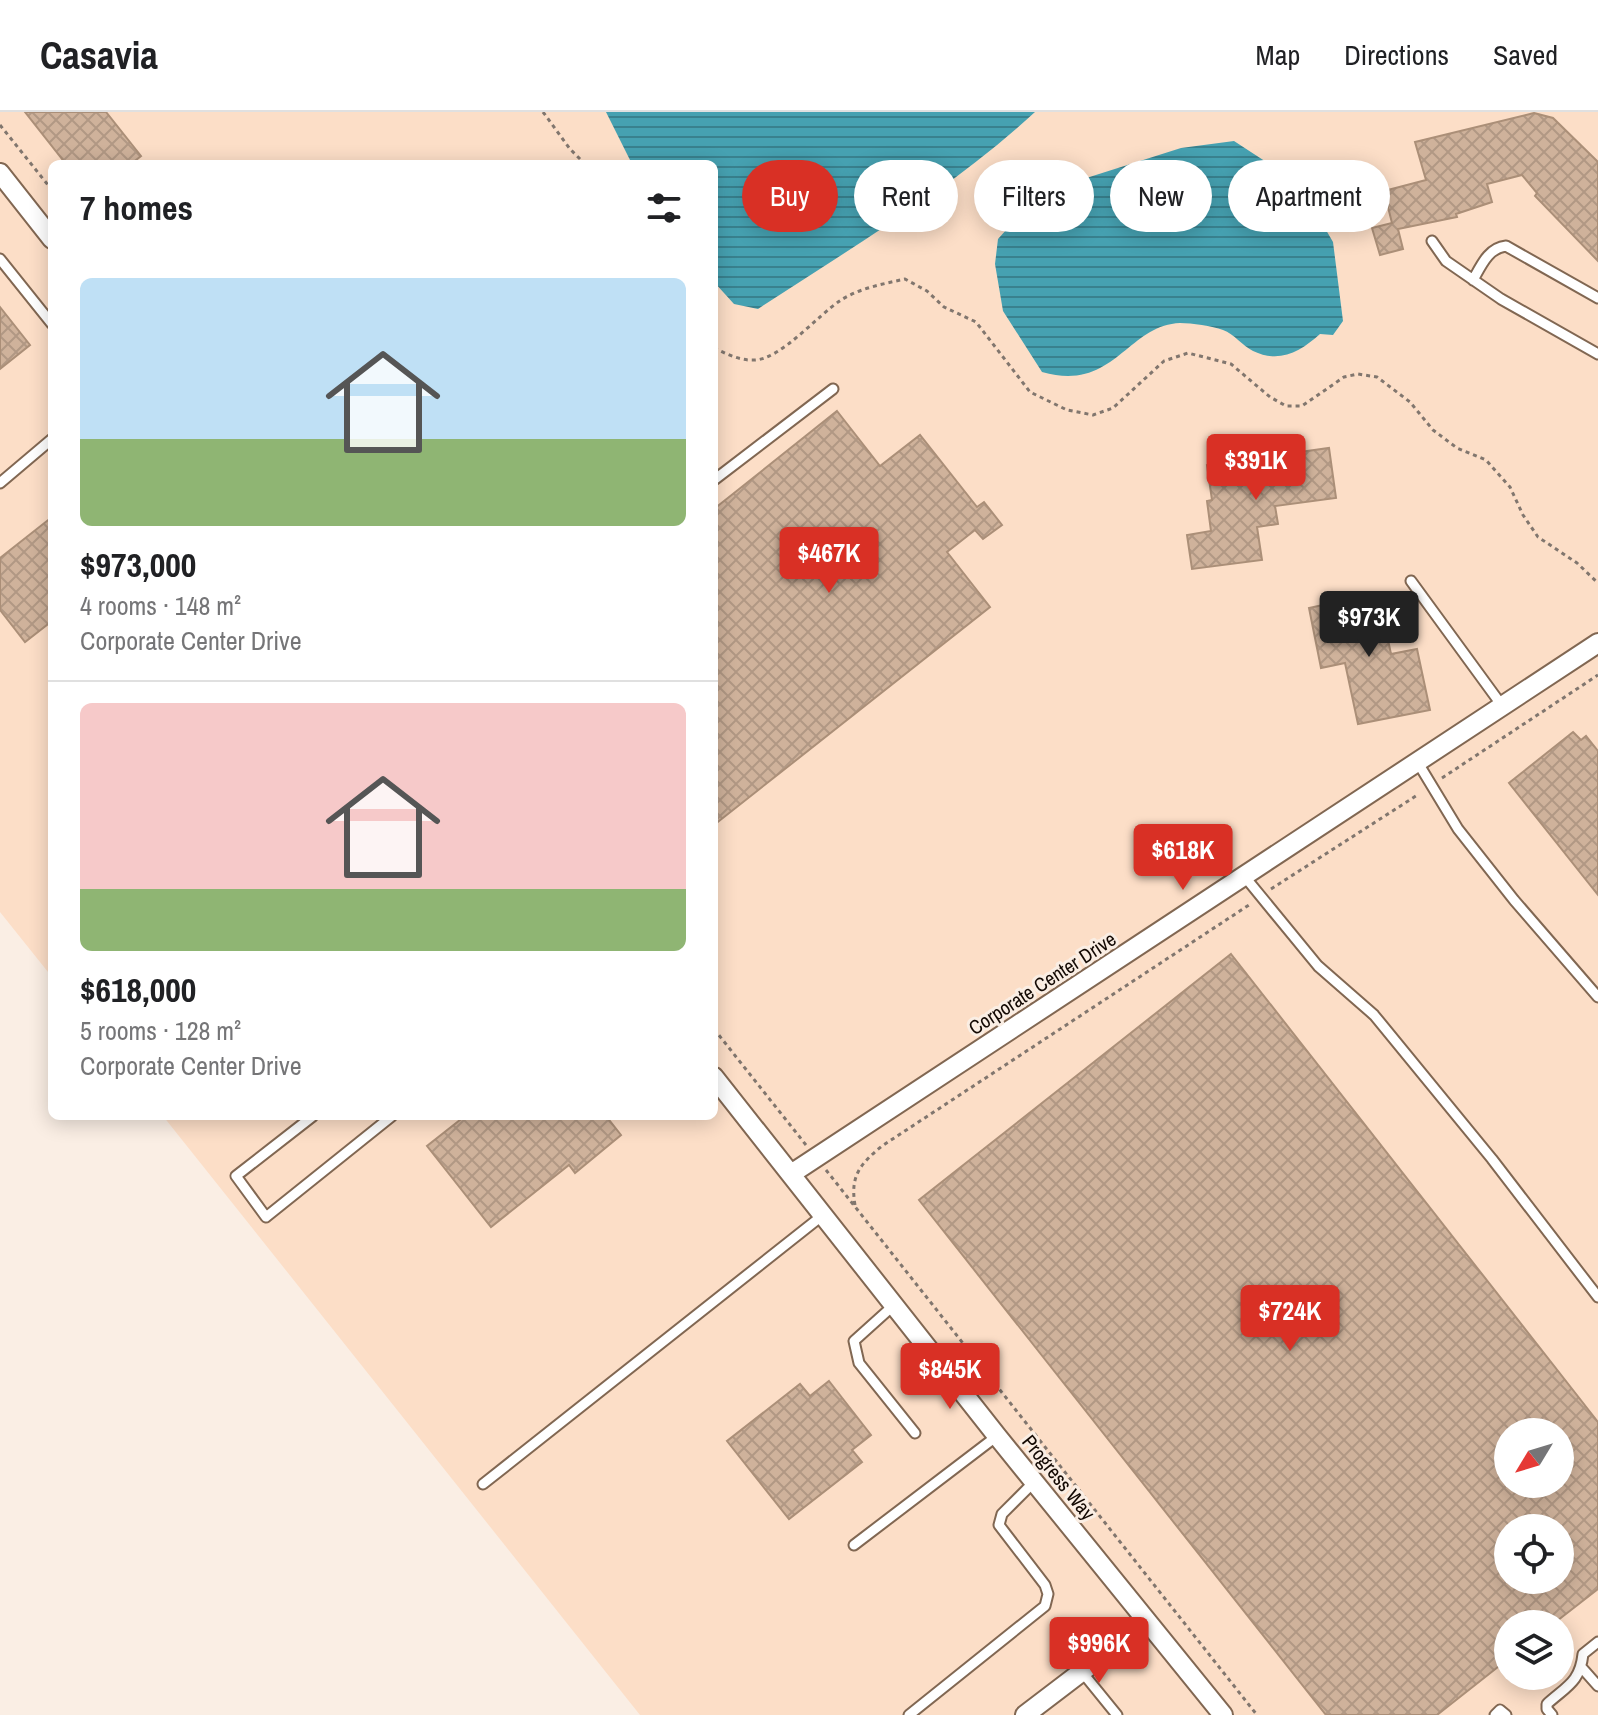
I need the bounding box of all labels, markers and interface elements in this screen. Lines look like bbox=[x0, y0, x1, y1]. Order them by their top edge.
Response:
text: Casavia bbox=[40, 30, 158, 81]
text: Map bbox=[1256, 36, 1300, 74]
text: Directions bbox=[1344, 36, 1449, 74]
text: Saved bbox=[1493, 36, 1558, 74]
chip: Buy bbox=[742, 160, 838, 232]
chip: Rent bbox=[854, 160, 958, 232]
chip: Filters bbox=[974, 160, 1094, 232]
chip: New bbox=[1110, 160, 1212, 232]
chip: Apartment bbox=[1228, 160, 1390, 232]
text: 7 homes bbox=[80, 185, 193, 231]
icon: filters bbox=[642, 186, 686, 230]
icon: home bbox=[311, 330, 455, 474]
pin: $391K bbox=[1200, 434, 1312, 502]
text: $391K bbox=[1225, 442, 1287, 477]
pin: $467K bbox=[773, 527, 885, 595]
text: $467K bbox=[798, 535, 860, 570]
text: $973,000 bbox=[80, 542, 196, 588]
text: 4 rooms · 148 m² bbox=[80, 588, 241, 623]
pin: $973K bbox=[1313, 591, 1425, 659]
text: $973K bbox=[1338, 599, 1400, 634]
text: Corporate Center Drive bbox=[80, 623, 302, 658]
icon: home bbox=[311, 755, 455, 899]
pin: $618K bbox=[1127, 824, 1239, 892]
text: $618K bbox=[1152, 832, 1214, 867]
street label: Corporate Center Drive bbox=[963, 925, 1121, 1041]
text: $618,000 bbox=[80, 967, 196, 1013]
text: 5 rooms · 128 m² bbox=[80, 1013, 241, 1048]
text: Corporate Center Drive bbox=[80, 1048, 302, 1083]
pin: $724K bbox=[1234, 1285, 1346, 1353]
text: $724K bbox=[1259, 1293, 1321, 1328]
pin: $845K bbox=[894, 1343, 1006, 1411]
text: $845K bbox=[919, 1351, 981, 1386]
north arrow bbox=[1494, 1418, 1574, 1498]
map controls bbox=[1494, 1418, 1574, 1690]
street label: Progress Way bbox=[1016, 1429, 1102, 1526]
button: locate bbox=[1494, 1514, 1574, 1594]
button: layers bbox=[1494, 1610, 1574, 1690]
pin: $996K bbox=[1043, 1617, 1155, 1685]
text: $996K bbox=[1068, 1625, 1130, 1660]

